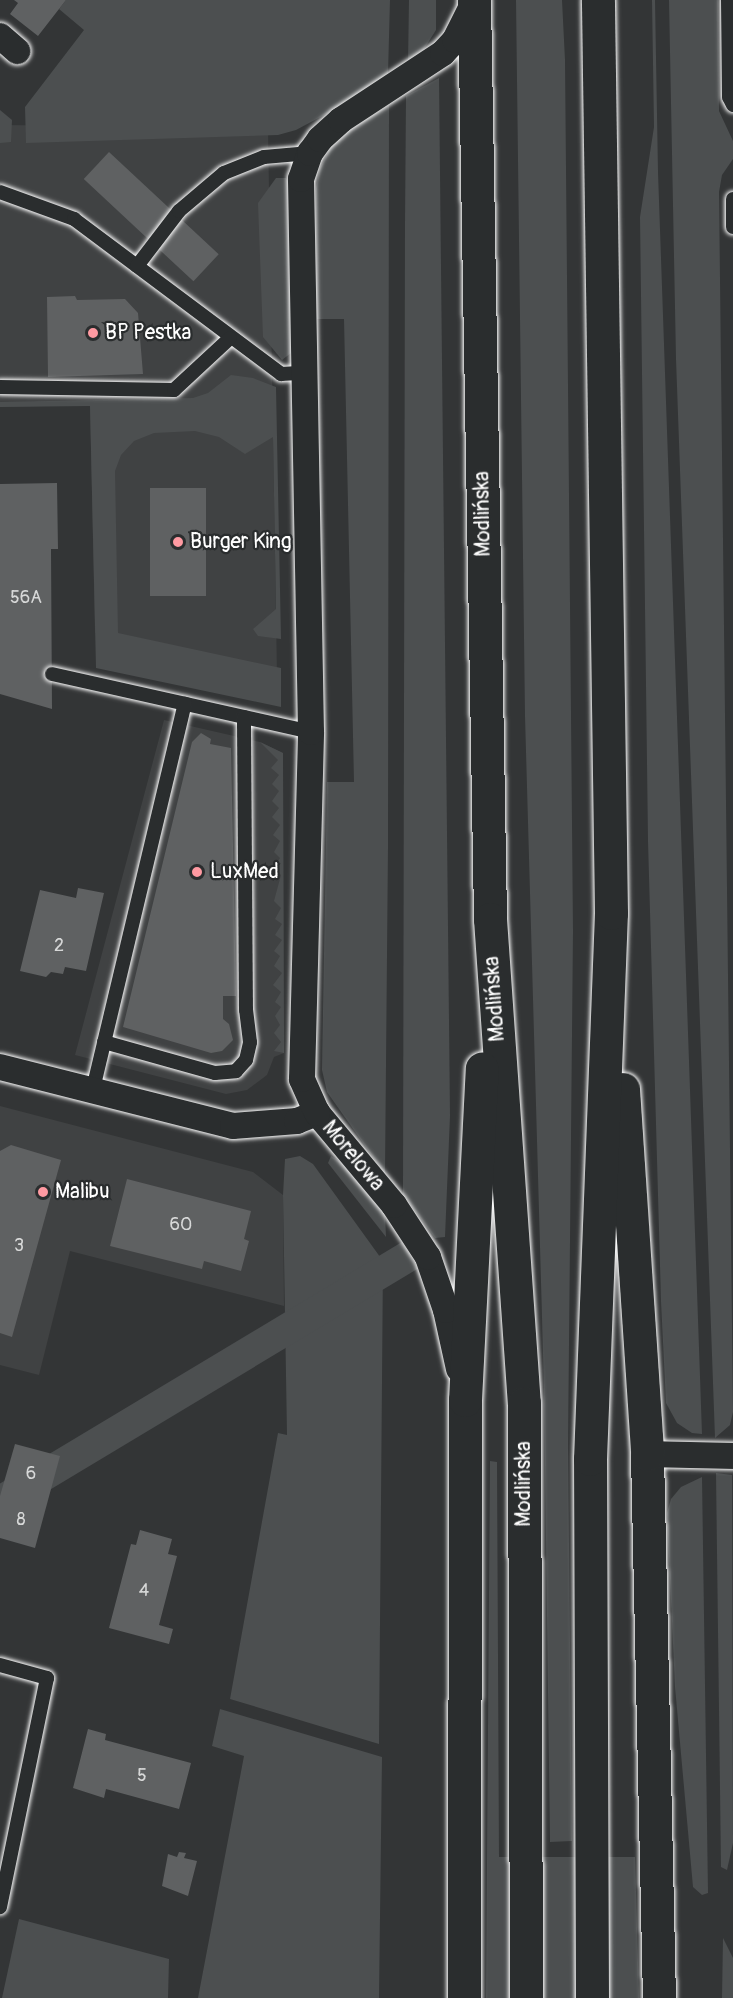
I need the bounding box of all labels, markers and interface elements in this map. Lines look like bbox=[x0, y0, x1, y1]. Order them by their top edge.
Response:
place label: BP Pestka bbox=[105, 320, 191, 346]
marker: BP Pestka bbox=[86, 326, 100, 340]
street label: Modlińska bbox=[470, 471, 496, 557]
place label: Burger King bbox=[190, 529, 292, 555]
marker: Burger King bbox=[171, 535, 185, 549]
house number: 56A bbox=[10, 587, 42, 609]
place label: LuxMed bbox=[210, 859, 279, 885]
marker: LuxMed bbox=[188, 863, 206, 881]
house number: 2 bbox=[54, 935, 64, 957]
street label: Modlińska bbox=[479, 956, 511, 1042]
street label: Morelowa bbox=[316, 1116, 390, 1196]
place label: Malibu bbox=[55, 1179, 109, 1205]
marker: Malibu bbox=[36, 1185, 50, 1199]
house number: 60 bbox=[170, 1214, 192, 1236]
house number: 3 bbox=[14, 1235, 24, 1257]
street label: Modlińska bbox=[511, 1441, 537, 1527]
house number: 6 bbox=[26, 1463, 36, 1485]
house number: 8 bbox=[16, 1509, 26, 1531]
house number: 4 bbox=[139, 1580, 149, 1602]
house number: 5 bbox=[137, 1765, 147, 1787]

